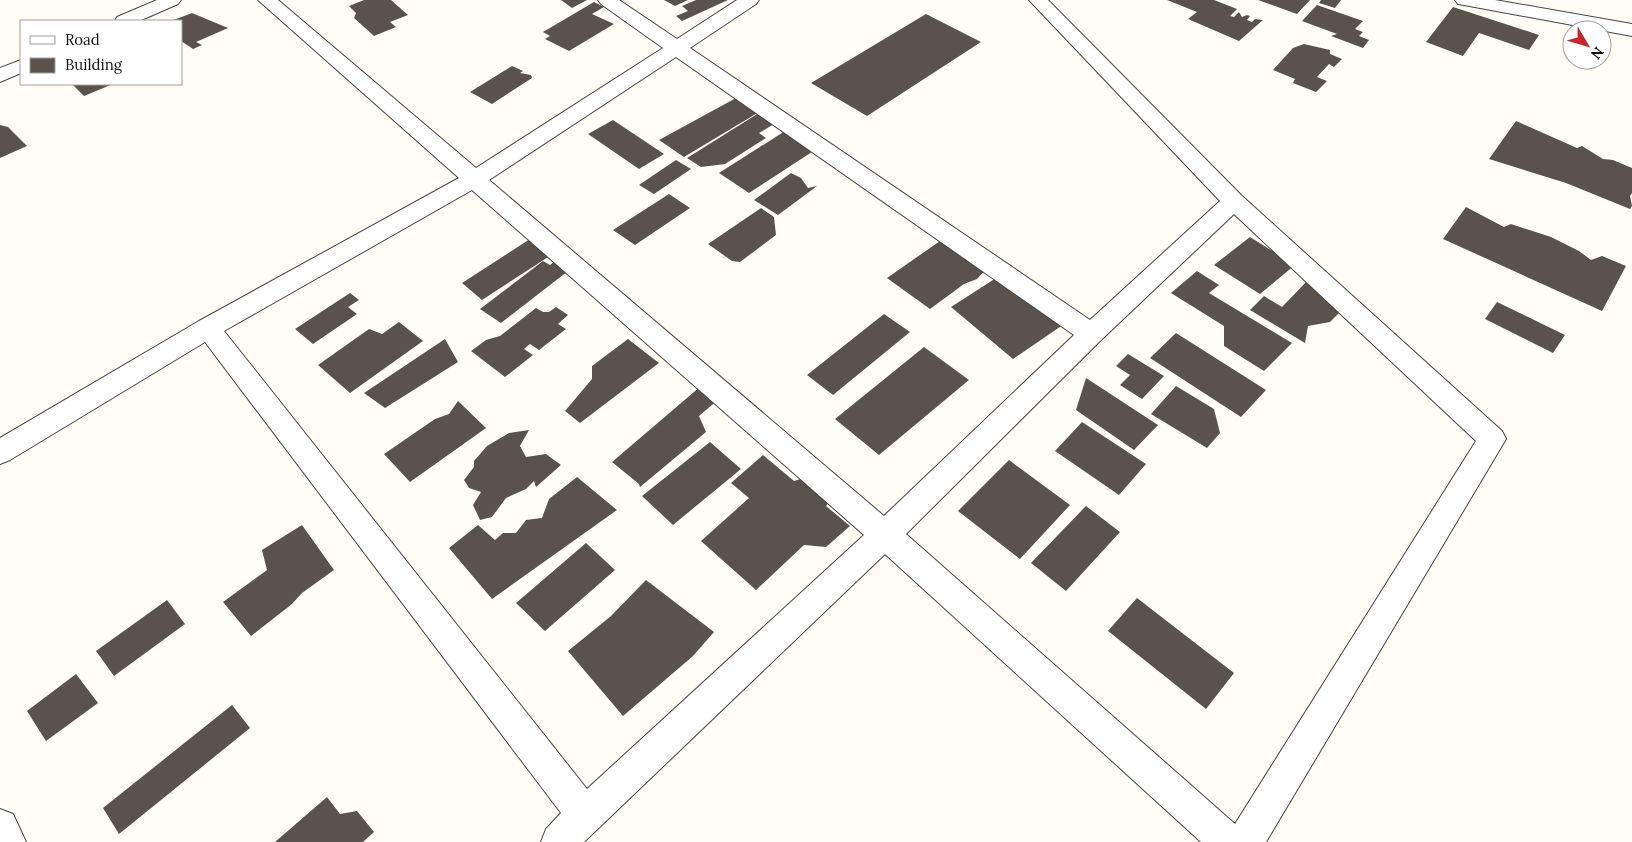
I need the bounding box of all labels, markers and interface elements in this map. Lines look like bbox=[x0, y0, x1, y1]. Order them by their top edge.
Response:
legend bbox=[20, 20, 182, 85]
north arrow bbox=[1562, 20, 1612, 70]
text: Road bbox=[65, 30, 100, 49]
text: N bbox=[1587, 43, 1608, 63]
text: Building bbox=[65, 55, 123, 74]

